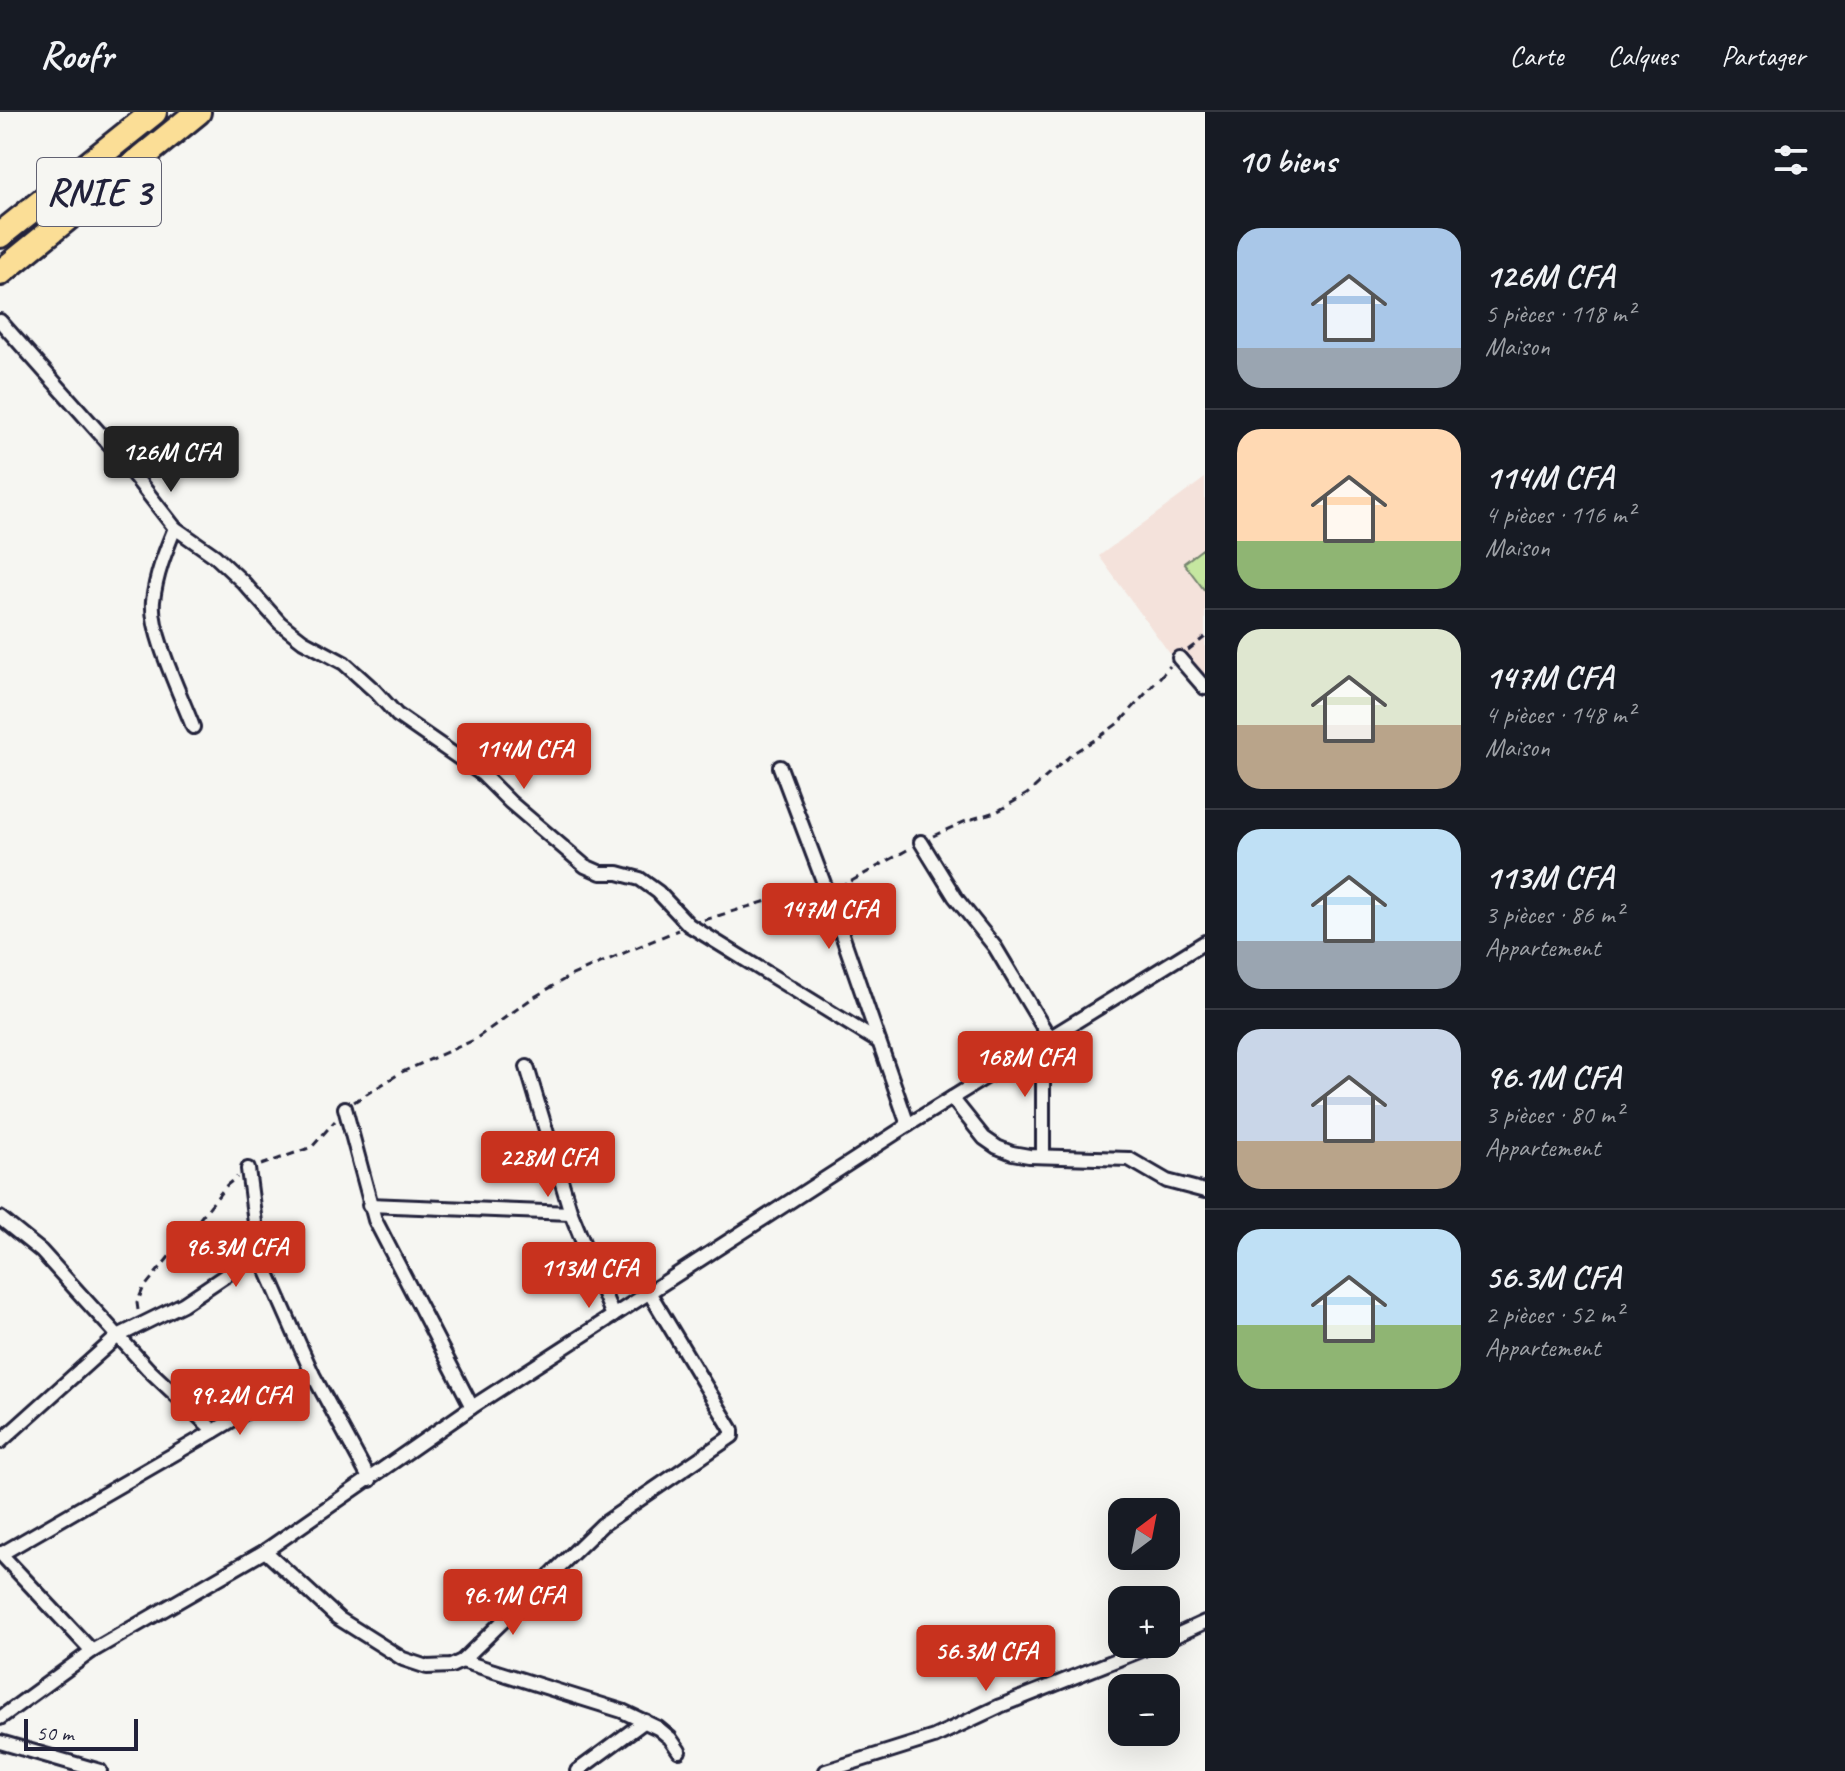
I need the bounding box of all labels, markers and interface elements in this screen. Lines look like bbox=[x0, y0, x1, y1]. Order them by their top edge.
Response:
text: Roofr bbox=[40, 32, 113, 79]
text: Carte bbox=[1510, 38, 1563, 73]
text: Calques bbox=[1607, 38, 1677, 73]
text: Partager bbox=[1721, 38, 1805, 73]
icon: filters bbox=[1769, 138, 1813, 182]
text: 10 biens bbox=[1237, 139, 1336, 182]
road number: RNIE 3 bbox=[37, 158, 161, 226]
text: 126M CFA bbox=[1485, 254, 1614, 297]
icon: home bbox=[1301, 260, 1397, 356]
text: 5 pièces · 118 m² bbox=[1485, 297, 1634, 330]
text: Maison bbox=[1485, 330, 1550, 363]
pin: 126M CFA bbox=[88, 426, 254, 494]
text: 126M CFA bbox=[122, 435, 220, 468]
text: 114M CFA bbox=[1485, 455, 1613, 498]
icon: home bbox=[1301, 461, 1397, 557]
text: 4 pièces · 116 m² bbox=[1485, 498, 1634, 531]
text: Maison bbox=[1485, 531, 1550, 564]
text: 147M CFA bbox=[1485, 655, 1613, 698]
icon: home bbox=[1301, 661, 1397, 757]
text: 4 pièces · 148 m² bbox=[1485, 698, 1634, 731]
pin: 114M CFA bbox=[441, 723, 607, 791]
text: Maison bbox=[1485, 731, 1550, 764]
text: 114M CFA bbox=[475, 732, 573, 765]
text: 113M CFA bbox=[1485, 855, 1613, 898]
icon: home bbox=[1301, 861, 1397, 957]
pin: 147M CFA bbox=[746, 883, 912, 951]
text: 147M CFA bbox=[780, 892, 878, 925]
text: 3 pièces · 86 m² bbox=[1485, 898, 1623, 931]
text: Appartement bbox=[1485, 931, 1600, 964]
pin: 168M CFA bbox=[942, 1031, 1108, 1099]
text: 168M CFA bbox=[976, 1040, 1074, 1073]
text: 96.1M CFA bbox=[1485, 1055, 1620, 1098]
icon: home bbox=[1301, 1061, 1397, 1157]
text: 3 pièces · 80 m² bbox=[1485, 1098, 1623, 1131]
pin: 228M CFA bbox=[465, 1131, 631, 1199]
text: Appartement bbox=[1485, 1131, 1600, 1164]
text: 228M CFA bbox=[499, 1140, 597, 1173]
pin: 96.3M CFA bbox=[144, 1221, 328, 1289]
text: 96.3M CFA bbox=[184, 1230, 288, 1263]
pin: 113M CFA bbox=[506, 1242, 672, 1310]
text: 113M CFA bbox=[540, 1251, 638, 1284]
text: 56.3M CFA bbox=[1485, 1255, 1620, 1298]
icon: home bbox=[1301, 1261, 1397, 1357]
text: 2 pièces · 52 m² bbox=[1485, 1298, 1623, 1331]
text: Appartement bbox=[1485, 1331, 1600, 1364]
pin: 99.2M CFA bbox=[148, 1369, 332, 1437]
text: 99.2M CFA bbox=[189, 1378, 291, 1411]
north arrow bbox=[1108, 1498, 1180, 1570]
map controls bbox=[1108, 1498, 1180, 1746]
pin: 96.1M CFA bbox=[421, 1569, 605, 1637]
text: 96.1M CFA bbox=[461, 1578, 565, 1611]
button: + bbox=[1108, 1586, 1180, 1658]
pin: 56.3M CFA bbox=[894, 1625, 1078, 1693]
text: 56.3M CFA bbox=[934, 1634, 1038, 1667]
button: − bbox=[1108, 1674, 1180, 1746]
scale bar bbox=[24, 1715, 138, 1751]
text: 50 m bbox=[36, 1719, 73, 1747]

